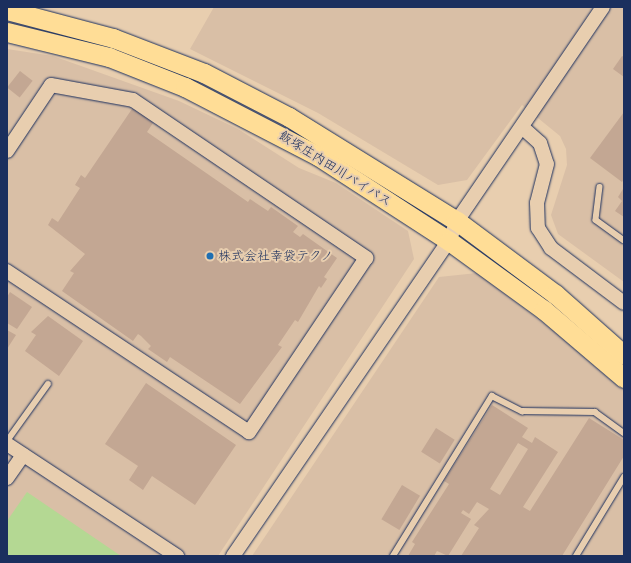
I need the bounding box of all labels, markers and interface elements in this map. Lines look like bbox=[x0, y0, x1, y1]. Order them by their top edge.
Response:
street label: 飯塚庄内田川バイパス bbox=[276, 128, 394, 210]
place label: 株式会社幸袋テクノ bbox=[218, 248, 335, 264]
marker: 株式会社幸袋テクノ bbox=[205, 251, 215, 261]

